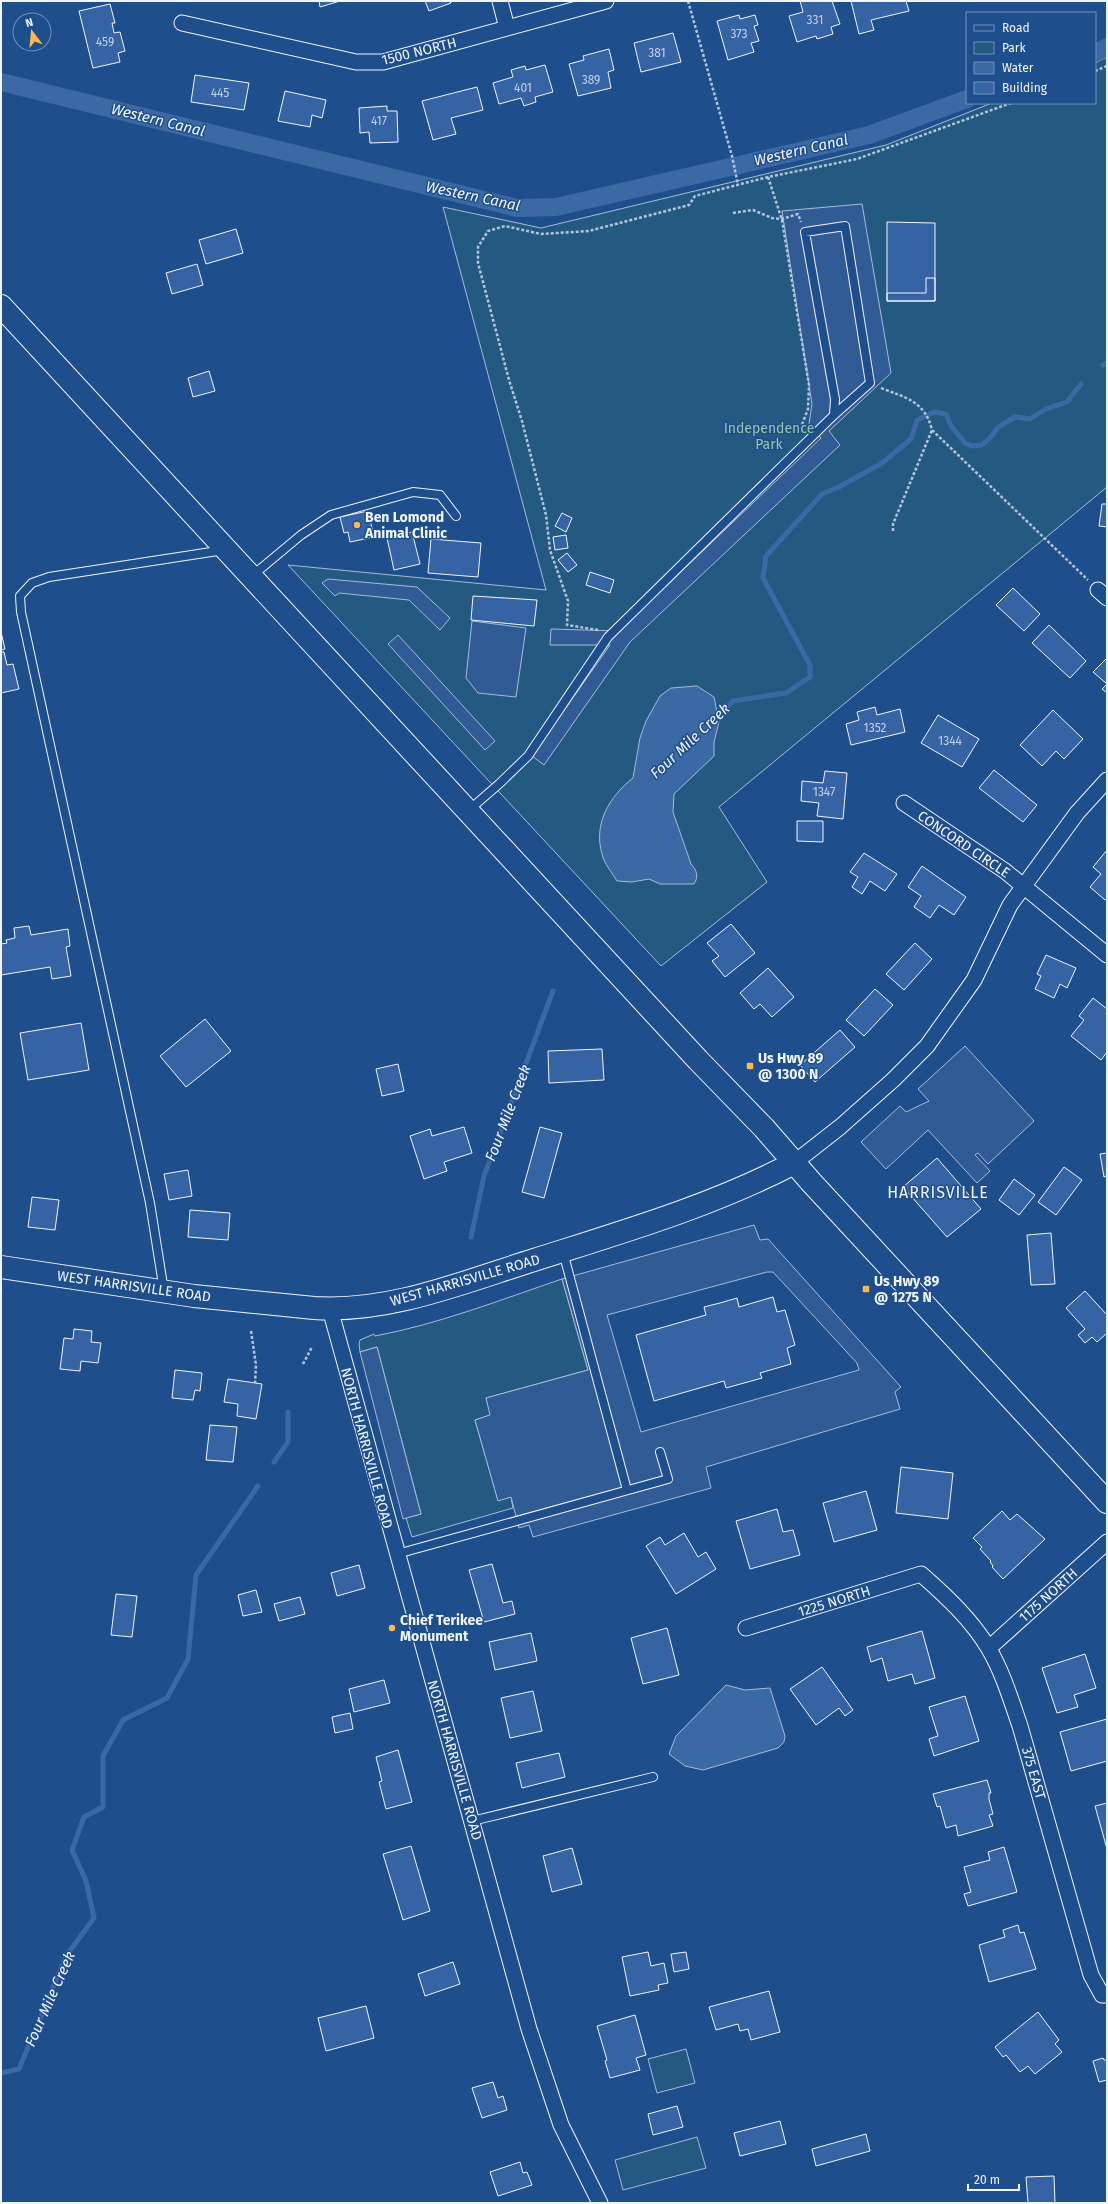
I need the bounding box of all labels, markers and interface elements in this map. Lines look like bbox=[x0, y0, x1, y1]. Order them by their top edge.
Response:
north arrow bbox=[12, 12, 52, 52]
legend bbox=[966, 12, 1096, 104]
house number: 331 bbox=[807, 13, 823, 27]
text: N bbox=[24, 16, 35, 30]
text: Road bbox=[1002, 21, 1030, 35]
house number: 373 bbox=[730, 27, 748, 41]
street label: 1500 NORTH bbox=[380, 34, 458, 69]
house number: 459 bbox=[96, 35, 114, 49]
text: Park bbox=[1002, 41, 1026, 55]
house number: 381 bbox=[648, 46, 666, 60]
text: Water bbox=[1002, 61, 1034, 75]
house number: 389 bbox=[582, 73, 600, 87]
house number: 401 bbox=[514, 81, 532, 95]
text: Building bbox=[1002, 81, 1048, 95]
house number: 445 bbox=[211, 86, 229, 100]
water label: Western Canal bbox=[109, 100, 207, 140]
house number: 417 bbox=[371, 114, 387, 128]
water label: Western Canal bbox=[752, 130, 850, 170]
water label: Western Canal bbox=[424, 177, 522, 215]
park label: Independence Park bbox=[724, 420, 814, 453]
place label: Ben Lomond Animal Clinic bbox=[364, 509, 447, 542]
marker: Ben Lomond Animal Clinic bbox=[352, 520, 362, 530]
water label: Four Mile Creek bbox=[646, 700, 734, 782]
house number: 1352 bbox=[864, 721, 887, 735]
house number: 1344 bbox=[938, 734, 963, 748]
house number: 1347 bbox=[813, 785, 835, 799]
street label: CONCORD CIRCLE bbox=[914, 807, 1013, 882]
place label: Us Hwy 89 @ 1300 N bbox=[758, 1050, 823, 1083]
marker: Us Hwy 89 @ 1300 N bbox=[745, 1061, 755, 1071]
water label: Four Mile Creek bbox=[481, 1062, 535, 1164]
district label: HARRISVILLE bbox=[887, 1183, 989, 1202]
street label: WEST HARRISVILLE ROAD bbox=[388, 1251, 542, 1310]
street label: WEST HARRISVILLE ROAD bbox=[56, 1267, 212, 1306]
place label: Us Hwy 89 @ 1275 N bbox=[874, 1273, 939, 1306]
marker: Us Hwy 89 @ 1275 N bbox=[861, 1284, 871, 1294]
street label: NORTH HARRISVILLE ROAD bbox=[337, 1366, 396, 1530]
street label: 1175 NORTH bbox=[1016, 1565, 1081, 1626]
street label: 1225 NORTH bbox=[796, 1582, 872, 1621]
place label: Chief Terikee Monument bbox=[400, 1612, 483, 1645]
marker: Chief Terikee Monument bbox=[387, 1623, 397, 1633]
street label: NORTH HARRISVILLE ROAD bbox=[423, 1678, 486, 1842]
street label: 375 EAST bbox=[1018, 1745, 1049, 1802]
water label: Four Mile Creek bbox=[21, 1949, 79, 2049]
scale bar bbox=[968, 2166, 1019, 2192]
text: 20 m bbox=[974, 2173, 1000, 2187]

